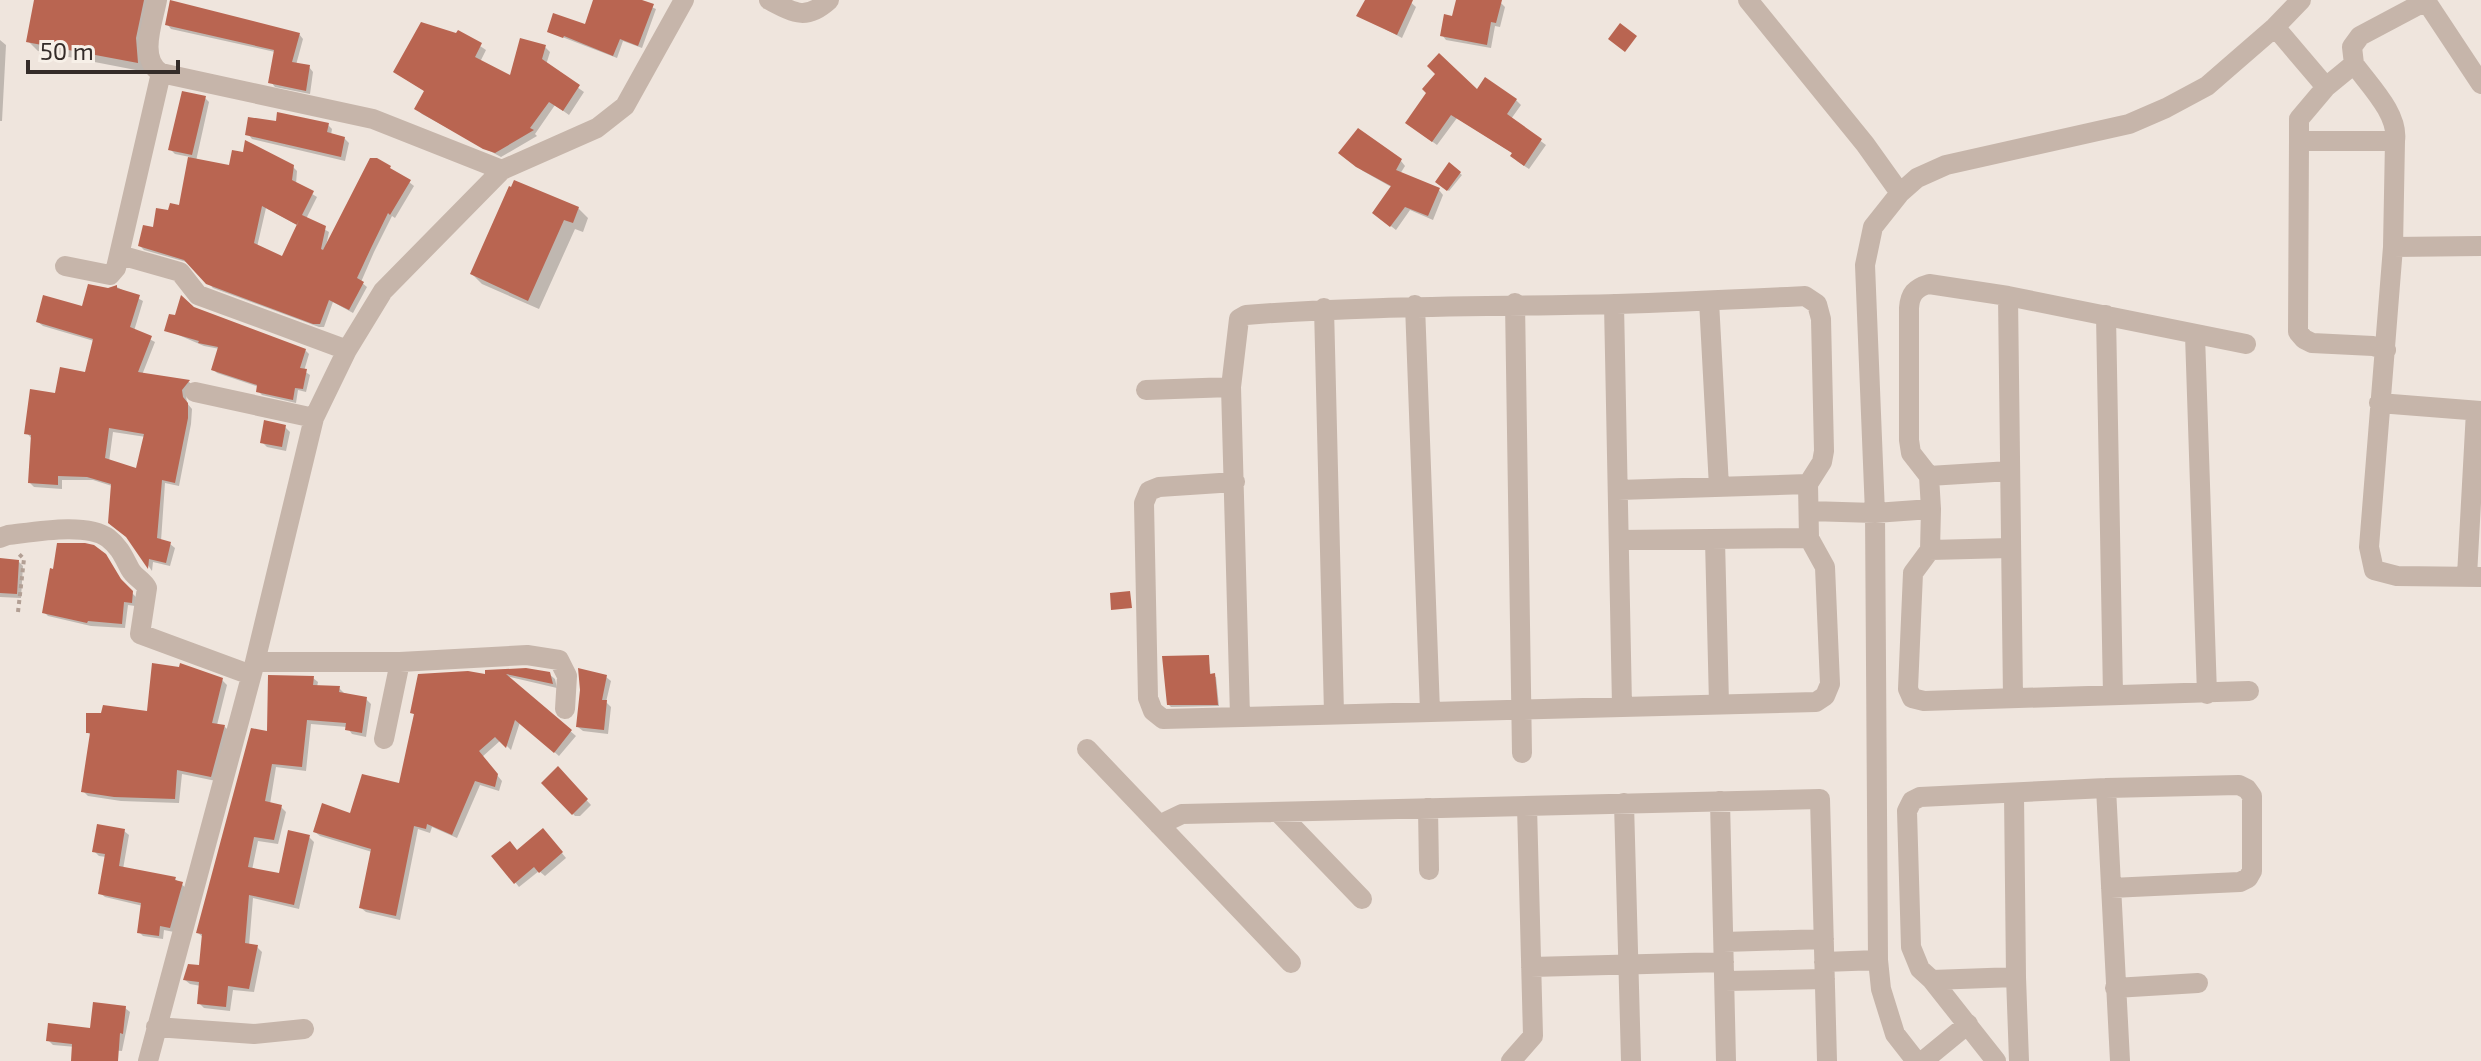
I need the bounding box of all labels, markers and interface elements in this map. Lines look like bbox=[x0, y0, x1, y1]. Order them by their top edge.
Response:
scale bar bbox=[28, 24, 178, 74]
text: 50 m bbox=[40, 36, 94, 65]

